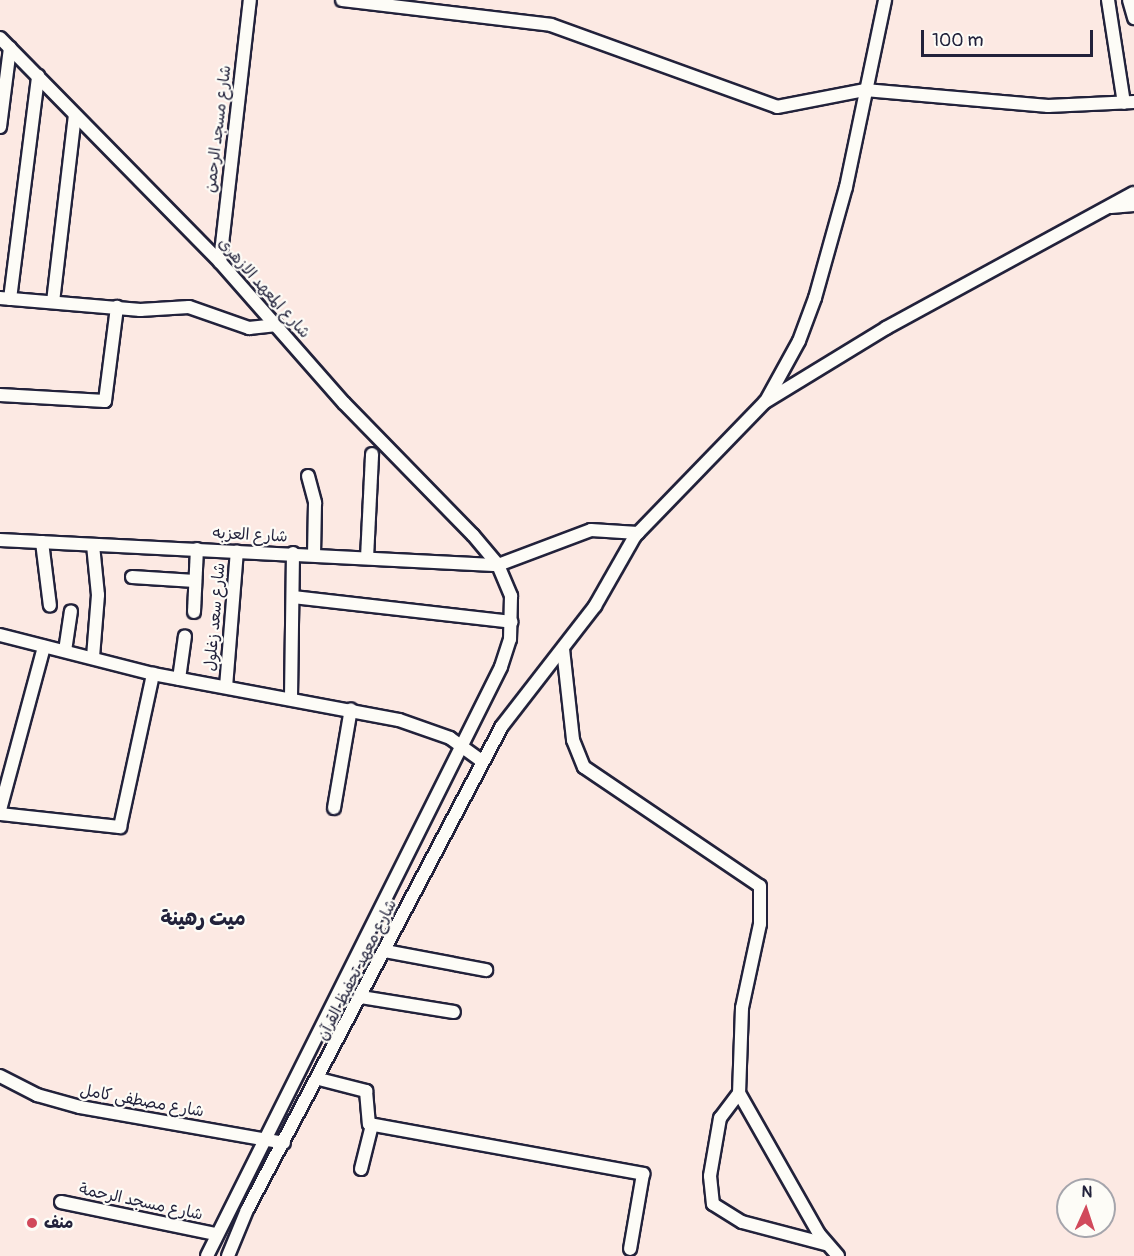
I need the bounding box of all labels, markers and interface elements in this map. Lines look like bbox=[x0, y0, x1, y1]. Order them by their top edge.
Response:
scale bar bbox=[924, 18, 1096, 56]
text: 100 m bbox=[932, 29, 984, 52]
street label: شارع مسجد الرحمن bbox=[201, 64, 235, 194]
street label: شارع المعهد الازهرى bbox=[214, 234, 314, 342]
street label: شارع العزبه bbox=[212, 523, 288, 547]
street label: شارع سعد زغلول bbox=[201, 562, 229, 672]
street label: شارع معهد تحفيظ القرآن bbox=[313, 896, 401, 1044]
district label: ميت رهينة bbox=[160, 906, 246, 930]
street label: شارع مصطفى كامل bbox=[79, 1081, 205, 1121]
north arrow bbox=[1056, 1178, 1116, 1238]
street label: شارع مسجد الرحمة bbox=[77, 1179, 205, 1225]
text: N bbox=[1081, 1182, 1093, 1202]
place label: منف bbox=[44, 1213, 73, 1233]
marker: منف bbox=[25, 1216, 39, 1230]

